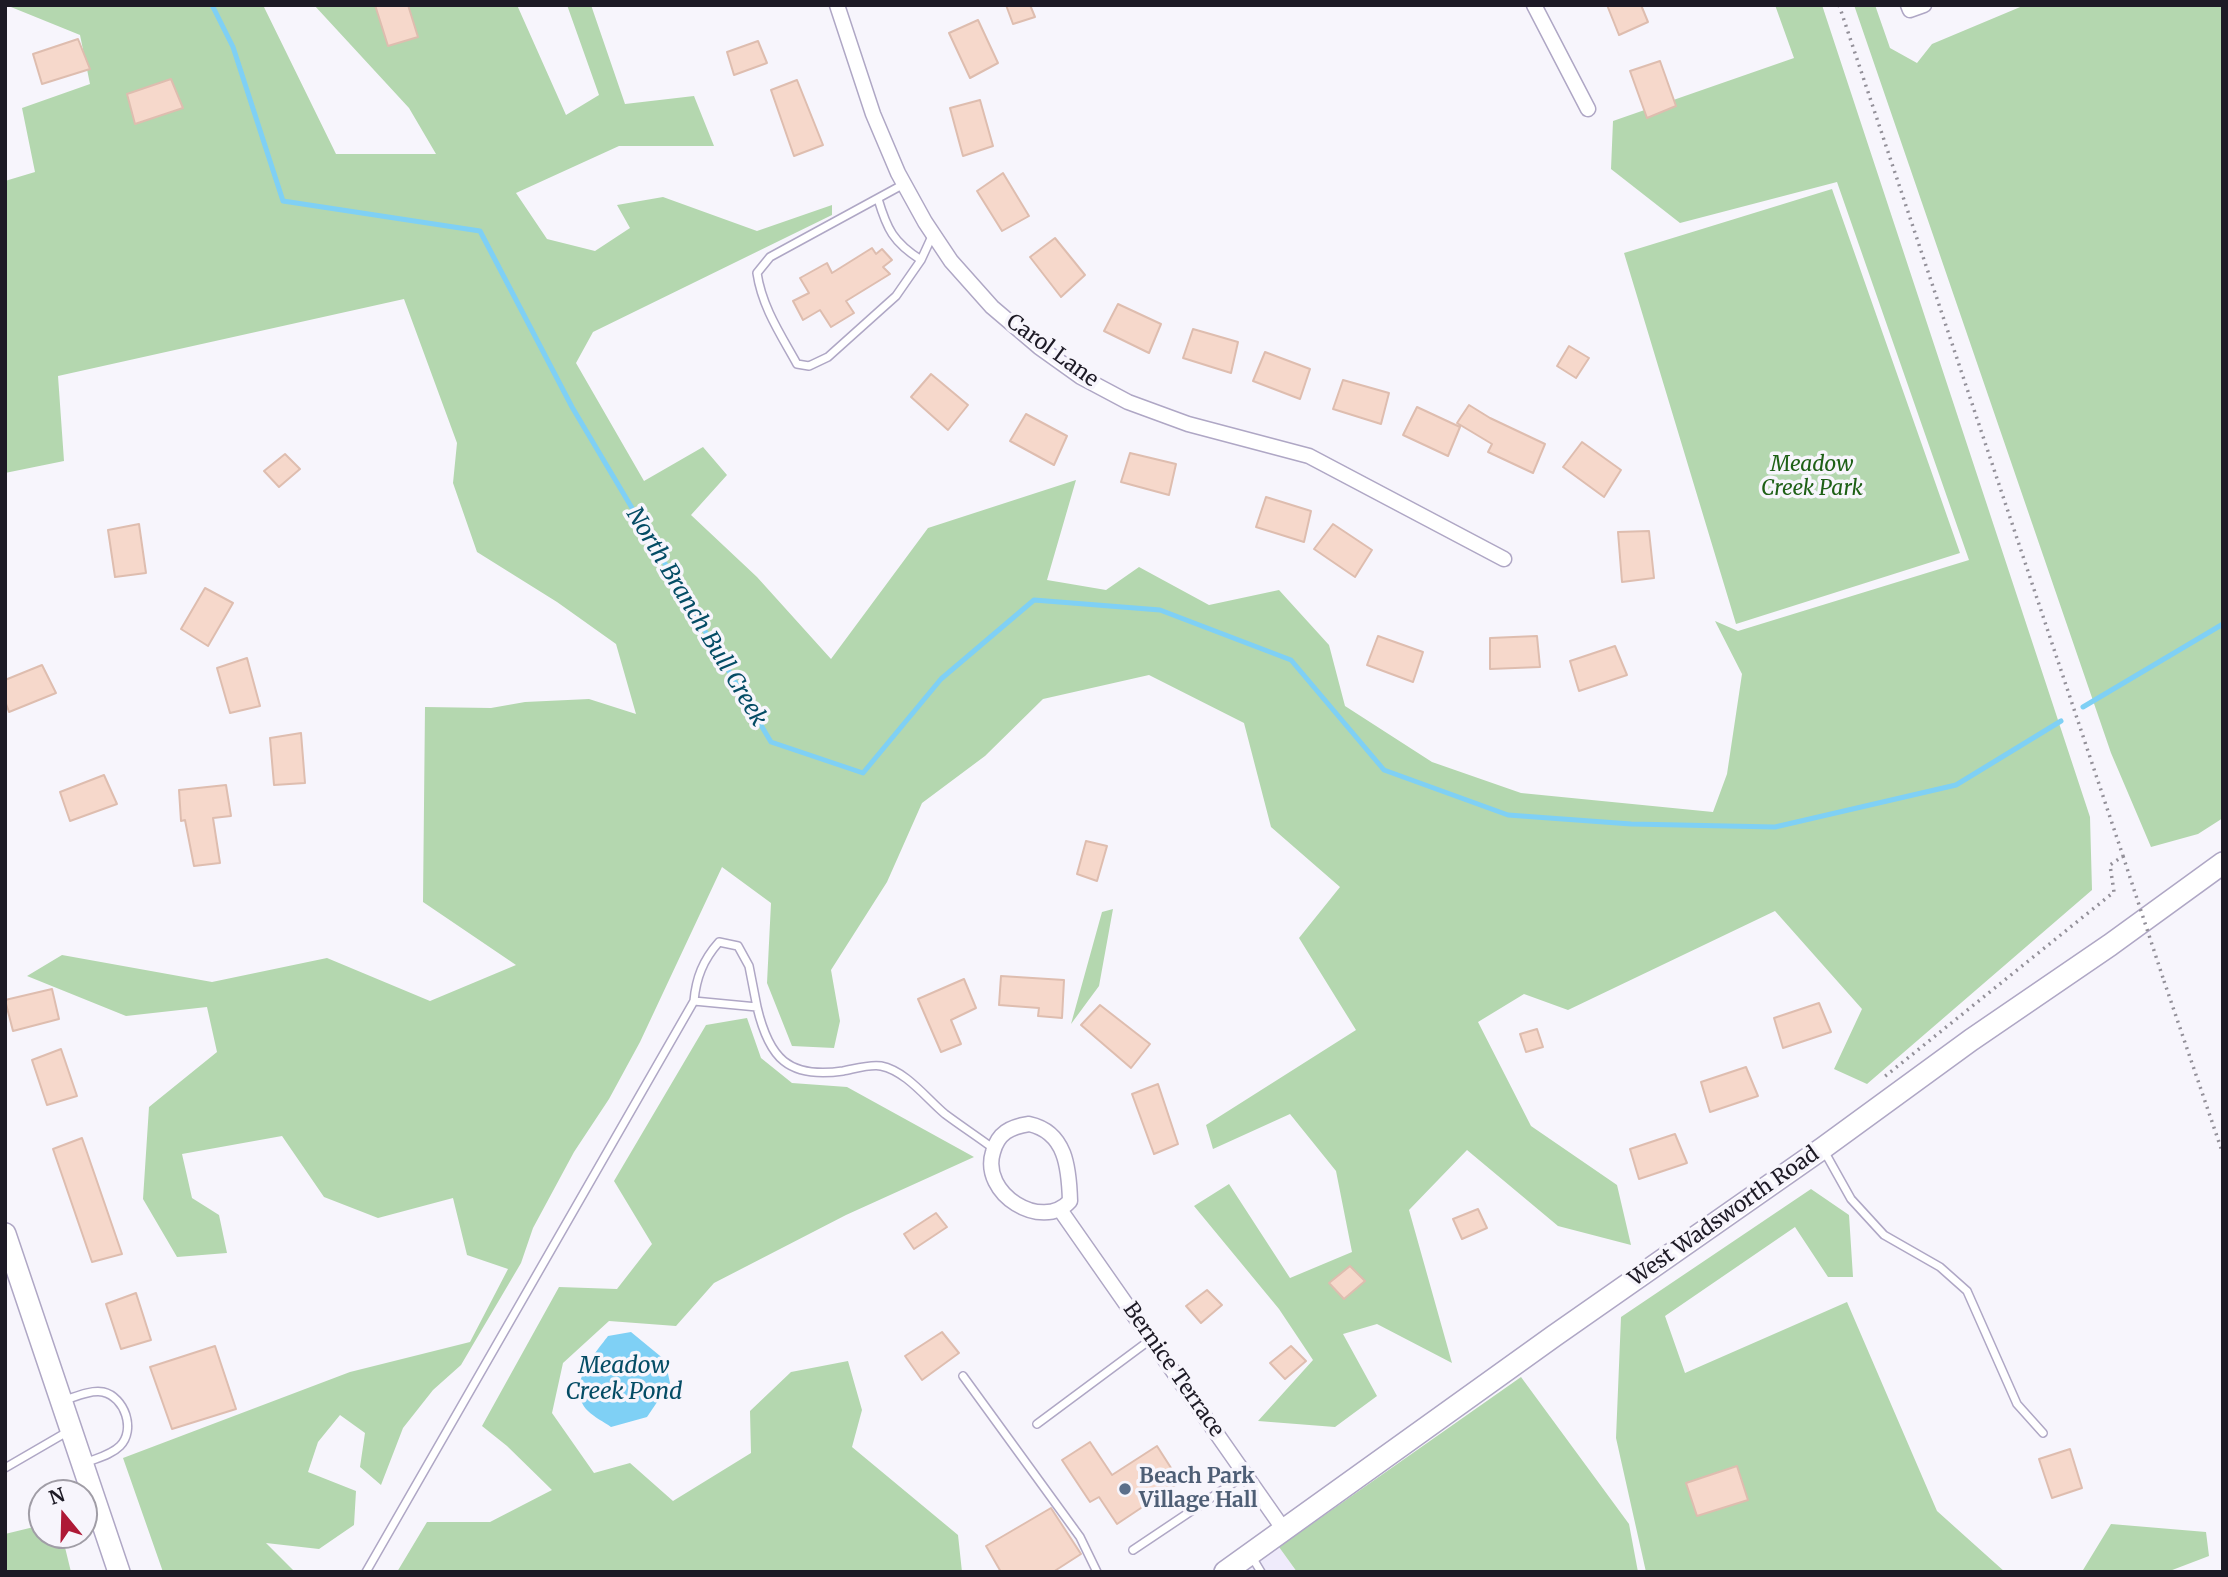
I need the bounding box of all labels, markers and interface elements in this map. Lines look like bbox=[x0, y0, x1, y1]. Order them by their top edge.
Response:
street label: Carol Lane bbox=[1001, 309, 1103, 393]
park label: Meadow Creek Park bbox=[1761, 452, 1863, 502]
water label: North Branch Bull Creek bbox=[620, 503, 772, 731]
street label: West Wadsworth Road bbox=[1624, 1142, 1824, 1292]
street label: Bernice Terrace bbox=[1117, 1298, 1229, 1442]
water label: Meadow Creek Pond bbox=[565, 1352, 683, 1406]
place label: Beach Park Village Hall bbox=[1139, 1464, 1257, 1514]
north arrow bbox=[28, 1479, 98, 1549]
marker: Beach Park Village Hall bbox=[1117, 1481, 1133, 1497]
text: N bbox=[46, 1482, 68, 1510]

